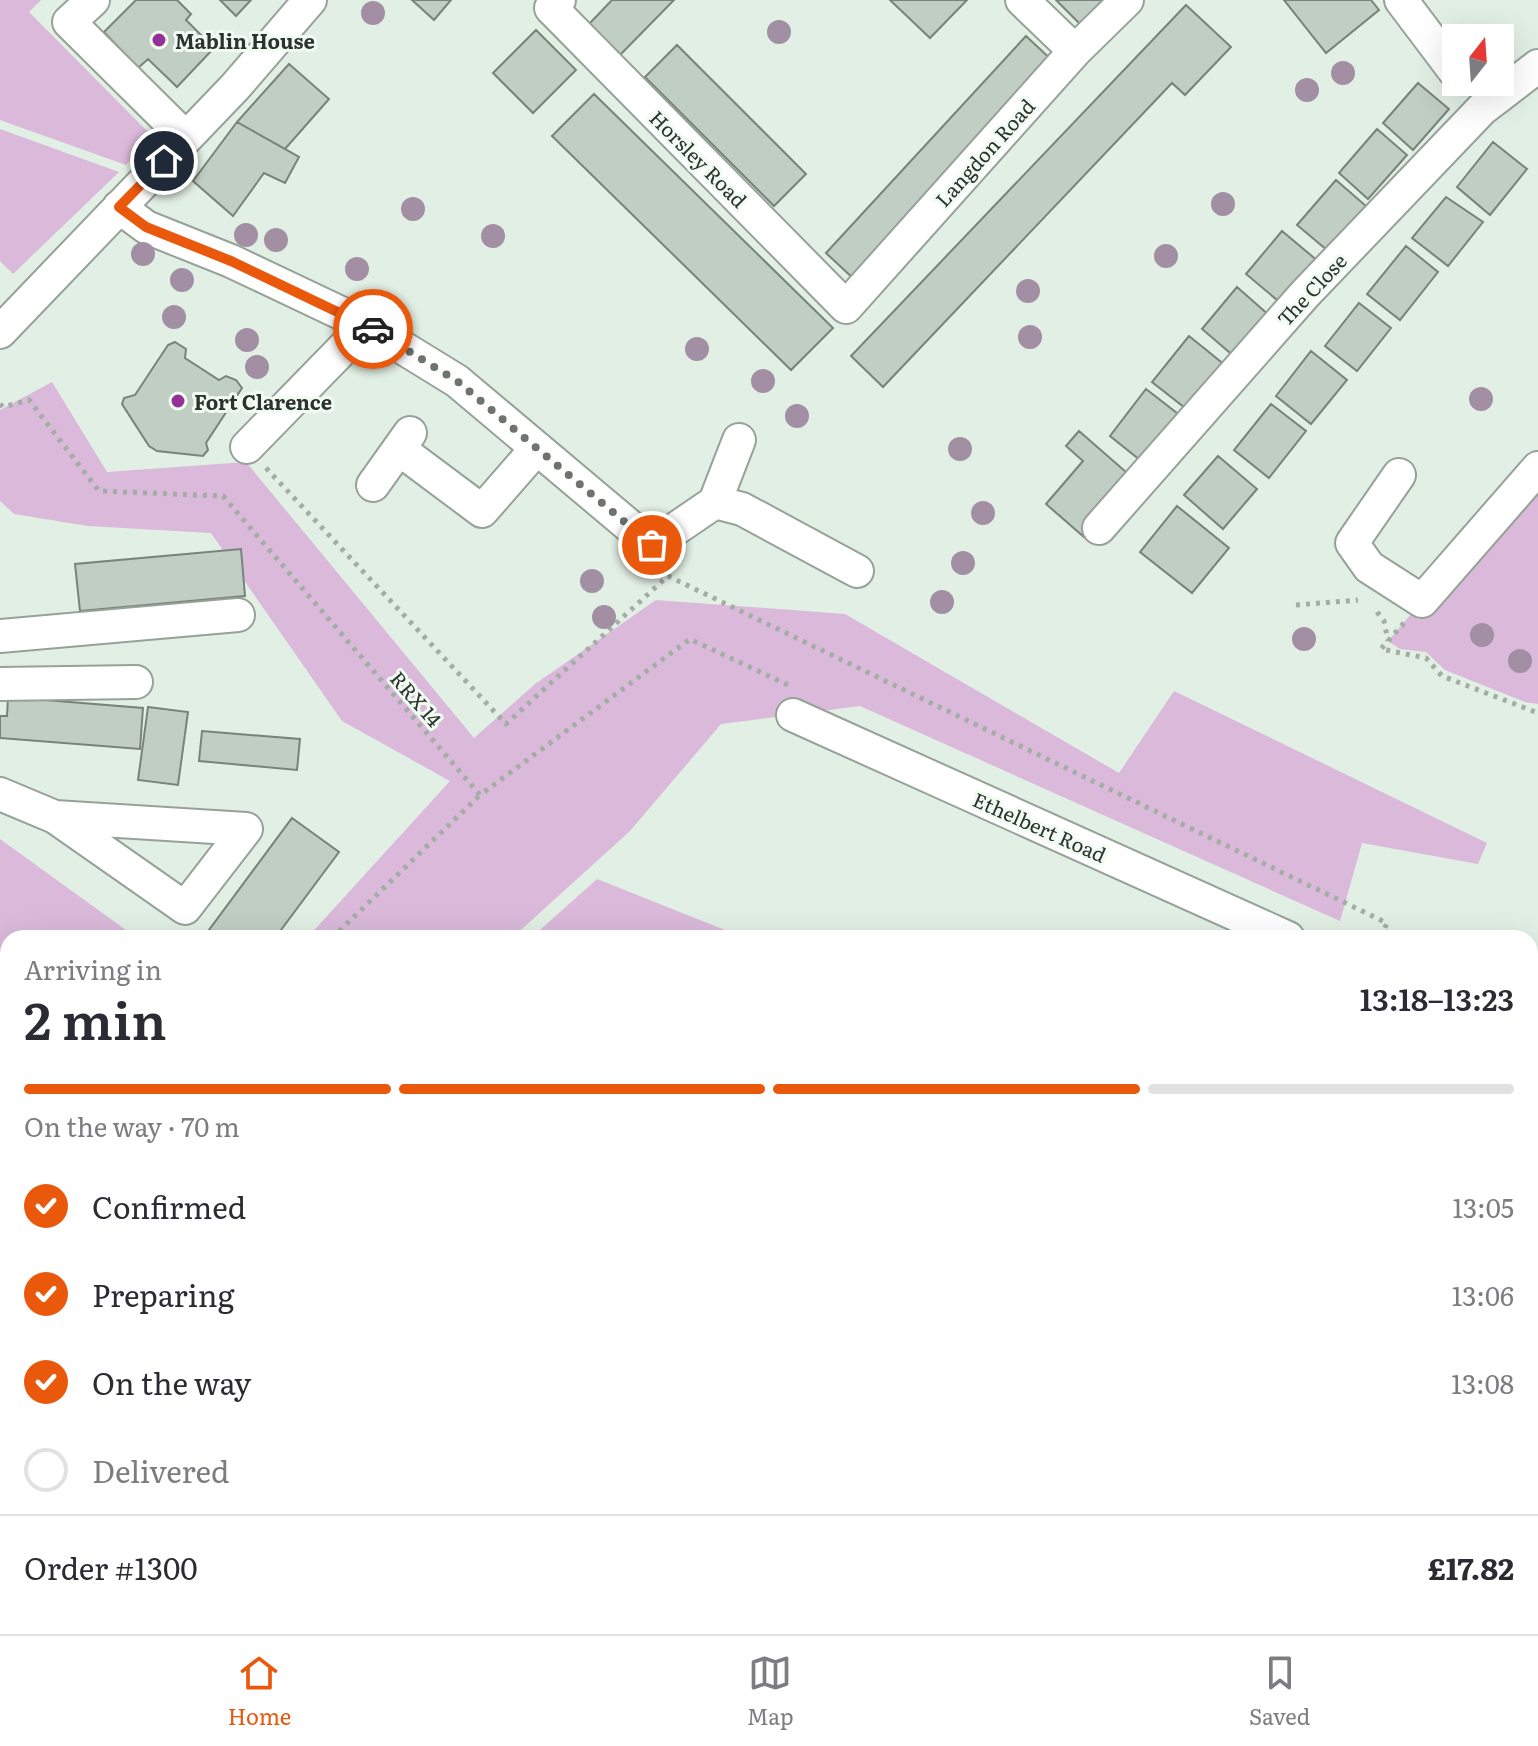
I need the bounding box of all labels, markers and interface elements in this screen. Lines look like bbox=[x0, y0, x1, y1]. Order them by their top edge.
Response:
north arrow bbox=[1442, 24, 1514, 96]
map controls bbox=[1442, 24, 1514, 96]
place label: Mablin House bbox=[175, 25, 315, 55]
marker: Mablin House bbox=[150, 31, 168, 49]
street label: Langdon Road bbox=[927, 91, 1041, 213]
street label: Horsley Road bbox=[643, 102, 755, 214]
pin bbox=[130, 127, 198, 195]
icon: home bbox=[142, 139, 186, 183]
street label: The Close bbox=[1269, 246, 1353, 332]
courier bbox=[333, 289, 413, 369]
icon: car bbox=[351, 307, 395, 351]
place label: Fort Clarence bbox=[194, 386, 332, 416]
marker: Fort Clarence bbox=[169, 392, 187, 410]
pin bbox=[618, 511, 686, 579]
icon: bag bbox=[630, 523, 674, 567]
street label: RRX 14 bbox=[384, 663, 450, 733]
street label: Ethelbert Road bbox=[969, 783, 1111, 869]
text: Arriving in bbox=[24, 949, 162, 988]
text: 13:18–13:23 bbox=[1360, 976, 1514, 1020]
text: 2 min bbox=[24, 979, 167, 1056]
text: On the way · 70 m bbox=[24, 1106, 240, 1145]
icon: check bbox=[24, 1184, 68, 1228]
text: Confirmed bbox=[92, 1184, 246, 1228]
text: 13:05 bbox=[1452, 1187, 1514, 1226]
icon: check bbox=[24, 1272, 68, 1316]
text: Preparing bbox=[92, 1272, 234, 1316]
text: 13:06 bbox=[1452, 1275, 1514, 1314]
icon: check bbox=[24, 1360, 68, 1404]
text: On the way bbox=[92, 1360, 251, 1404]
text: 13:08 bbox=[1451, 1363, 1514, 1402]
text: Delivered bbox=[92, 1448, 229, 1492]
text: Order #1300 bbox=[24, 1545, 198, 1589]
text: £17.82 bbox=[1428, 1545, 1514, 1589]
tab: Home bbox=[228, 1651, 291, 1732]
tab: Map bbox=[747, 1651, 794, 1732]
tab: Saved bbox=[1249, 1651, 1310, 1732]

